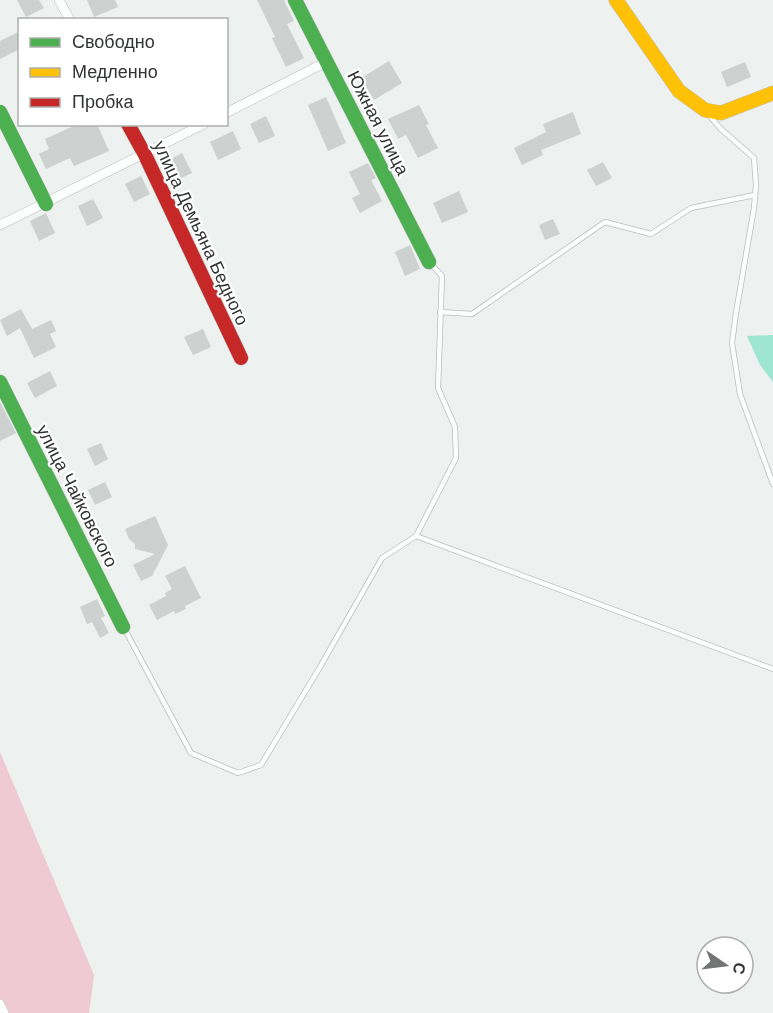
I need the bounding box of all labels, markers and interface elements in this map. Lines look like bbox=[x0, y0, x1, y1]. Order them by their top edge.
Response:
legend bbox=[18, 18, 228, 126]
text: Свободно bbox=[72, 32, 155, 52]
text: Медленно bbox=[72, 62, 158, 82]
street label: Южная улица bbox=[343, 67, 413, 179]
text: Пробка bbox=[72, 92, 135, 112]
street label: улица Демьяна Бедного bbox=[149, 138, 253, 328]
street label: улица Чайковского bbox=[32, 421, 122, 571]
north arrow bbox=[695, 935, 755, 995]
text: С bbox=[729, 961, 749, 977]

